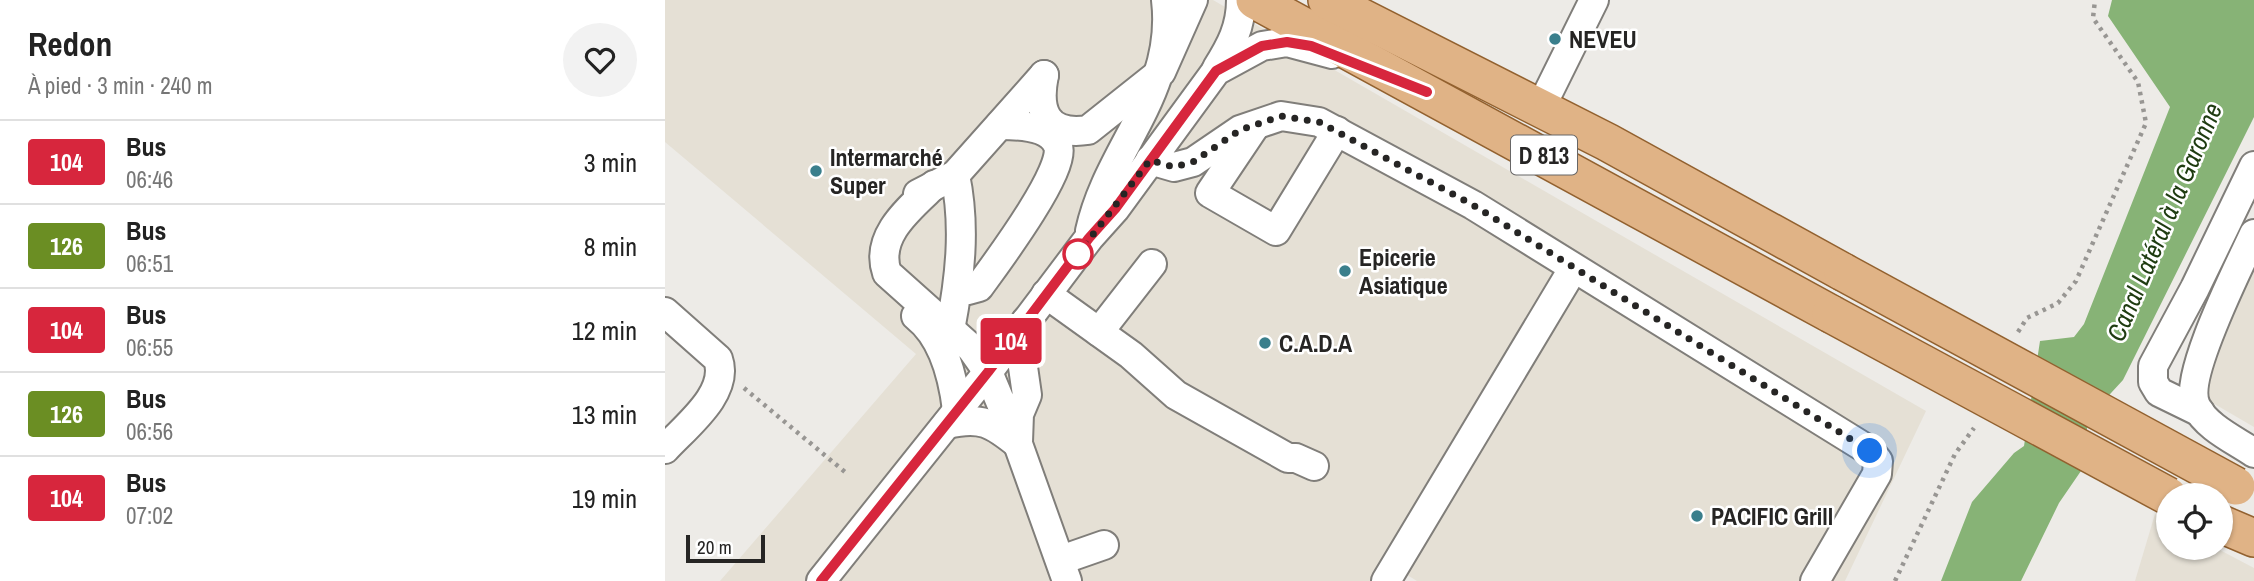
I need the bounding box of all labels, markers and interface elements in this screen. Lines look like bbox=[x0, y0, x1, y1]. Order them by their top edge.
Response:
text: Redon bbox=[28, 22, 112, 66]
button: heart bbox=[563, 23, 637, 97]
place label: NEVEU bbox=[1569, 23, 1637, 55]
marker: NEVEU bbox=[1547, 31, 1563, 47]
text: À pied · 3 min · 240 m bbox=[28, 70, 213, 101]
water label: Canal Latéral à la Garonne bbox=[2098, 97, 2230, 347]
text: Bus bbox=[126, 129, 166, 164]
road number: D 813 bbox=[1511, 136, 1577, 174]
place label: Intermarché Super bbox=[830, 141, 943, 201]
text: 3 min bbox=[584, 145, 637, 180]
text: 104 bbox=[50, 146, 83, 178]
marker: Intermarché Super bbox=[808, 163, 824, 179]
text: 06:46 bbox=[126, 164, 173, 195]
text: Bus bbox=[126, 213, 166, 248]
text: 8 min bbox=[584, 229, 637, 264]
text: 126 bbox=[50, 230, 83, 262]
unlabelled marker bbox=[1063, 239, 1093, 269]
place label: Epicerie Asiatique bbox=[1359, 241, 1448, 301]
text: 06:51 bbox=[126, 248, 173, 279]
marker: Epicerie Asiatique bbox=[1337, 263, 1353, 279]
text: Bus bbox=[126, 297, 166, 332]
text: 12 min bbox=[572, 313, 637, 348]
text: 104 bbox=[50, 314, 83, 346]
line badge: 104 bbox=[971, 318, 1051, 364]
text: 104 bbox=[995, 325, 1027, 357]
place label: C.A.D.A bbox=[1279, 327, 1353, 359]
text: 06:55 bbox=[126, 332, 173, 363]
marker: C.A.D.A bbox=[1257, 335, 1273, 351]
text: Bus bbox=[126, 381, 166, 416]
text: 13 min bbox=[572, 397, 637, 432]
text: 126 bbox=[50, 398, 83, 430]
text: 06:56 bbox=[126, 416, 173, 447]
your location bbox=[1852, 433, 1887, 468]
text: Bus bbox=[126, 465, 166, 500]
text: 19 min bbox=[572, 481, 637, 516]
text: 104 bbox=[50, 482, 83, 514]
map controls bbox=[2156, 483, 2233, 560]
button: locate bbox=[2156, 483, 2233, 560]
text: 07:02 bbox=[126, 500, 173, 531]
place label: PACIFIC Grill bbox=[1711, 500, 1833, 532]
marker: PACIFIC Grill bbox=[1689, 508, 1705, 524]
scale bar bbox=[686, 532, 765, 564]
text: 20 m bbox=[697, 534, 732, 560]

